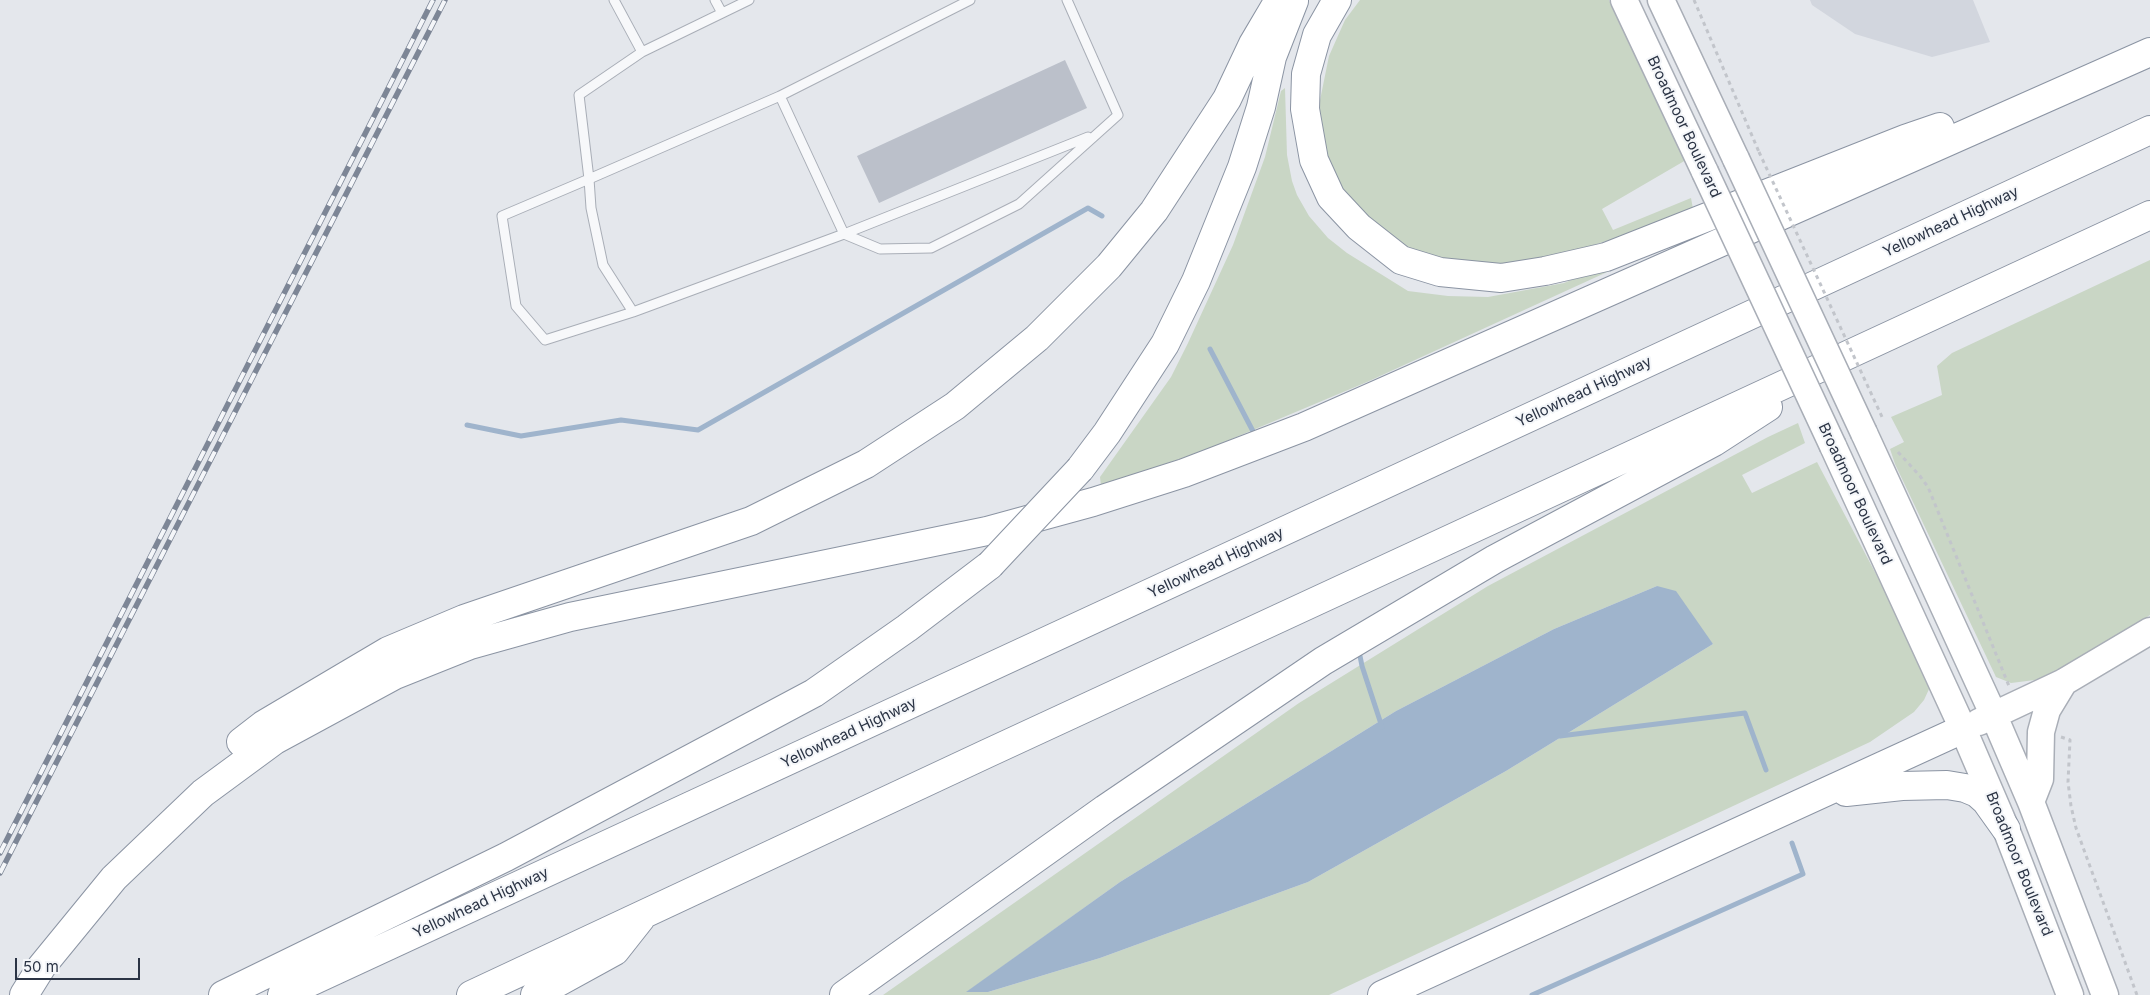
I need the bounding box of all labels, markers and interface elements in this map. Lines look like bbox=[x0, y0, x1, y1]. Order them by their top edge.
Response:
street label: Broadmoor Boulevard bbox=[1643, 53, 1725, 201]
street label: Yellowhead Highway bbox=[1880, 183, 2022, 261]
street label: Yellowhead Highway bbox=[1513, 353, 1655, 431]
street label: Broadmoor Boulevard bbox=[1814, 420, 1896, 568]
street label: Yellowhead Highway bbox=[1145, 524, 1287, 602]
street label: Yellowhead Highway bbox=[778, 694, 920, 772]
street label: Broadmoor Boulevard bbox=[1982, 789, 2056, 939]
street label: Yellowhead Highway bbox=[410, 864, 552, 942]
scale bar bbox=[18, 948, 142, 980]
text: 50 m bbox=[23, 957, 59, 976]

